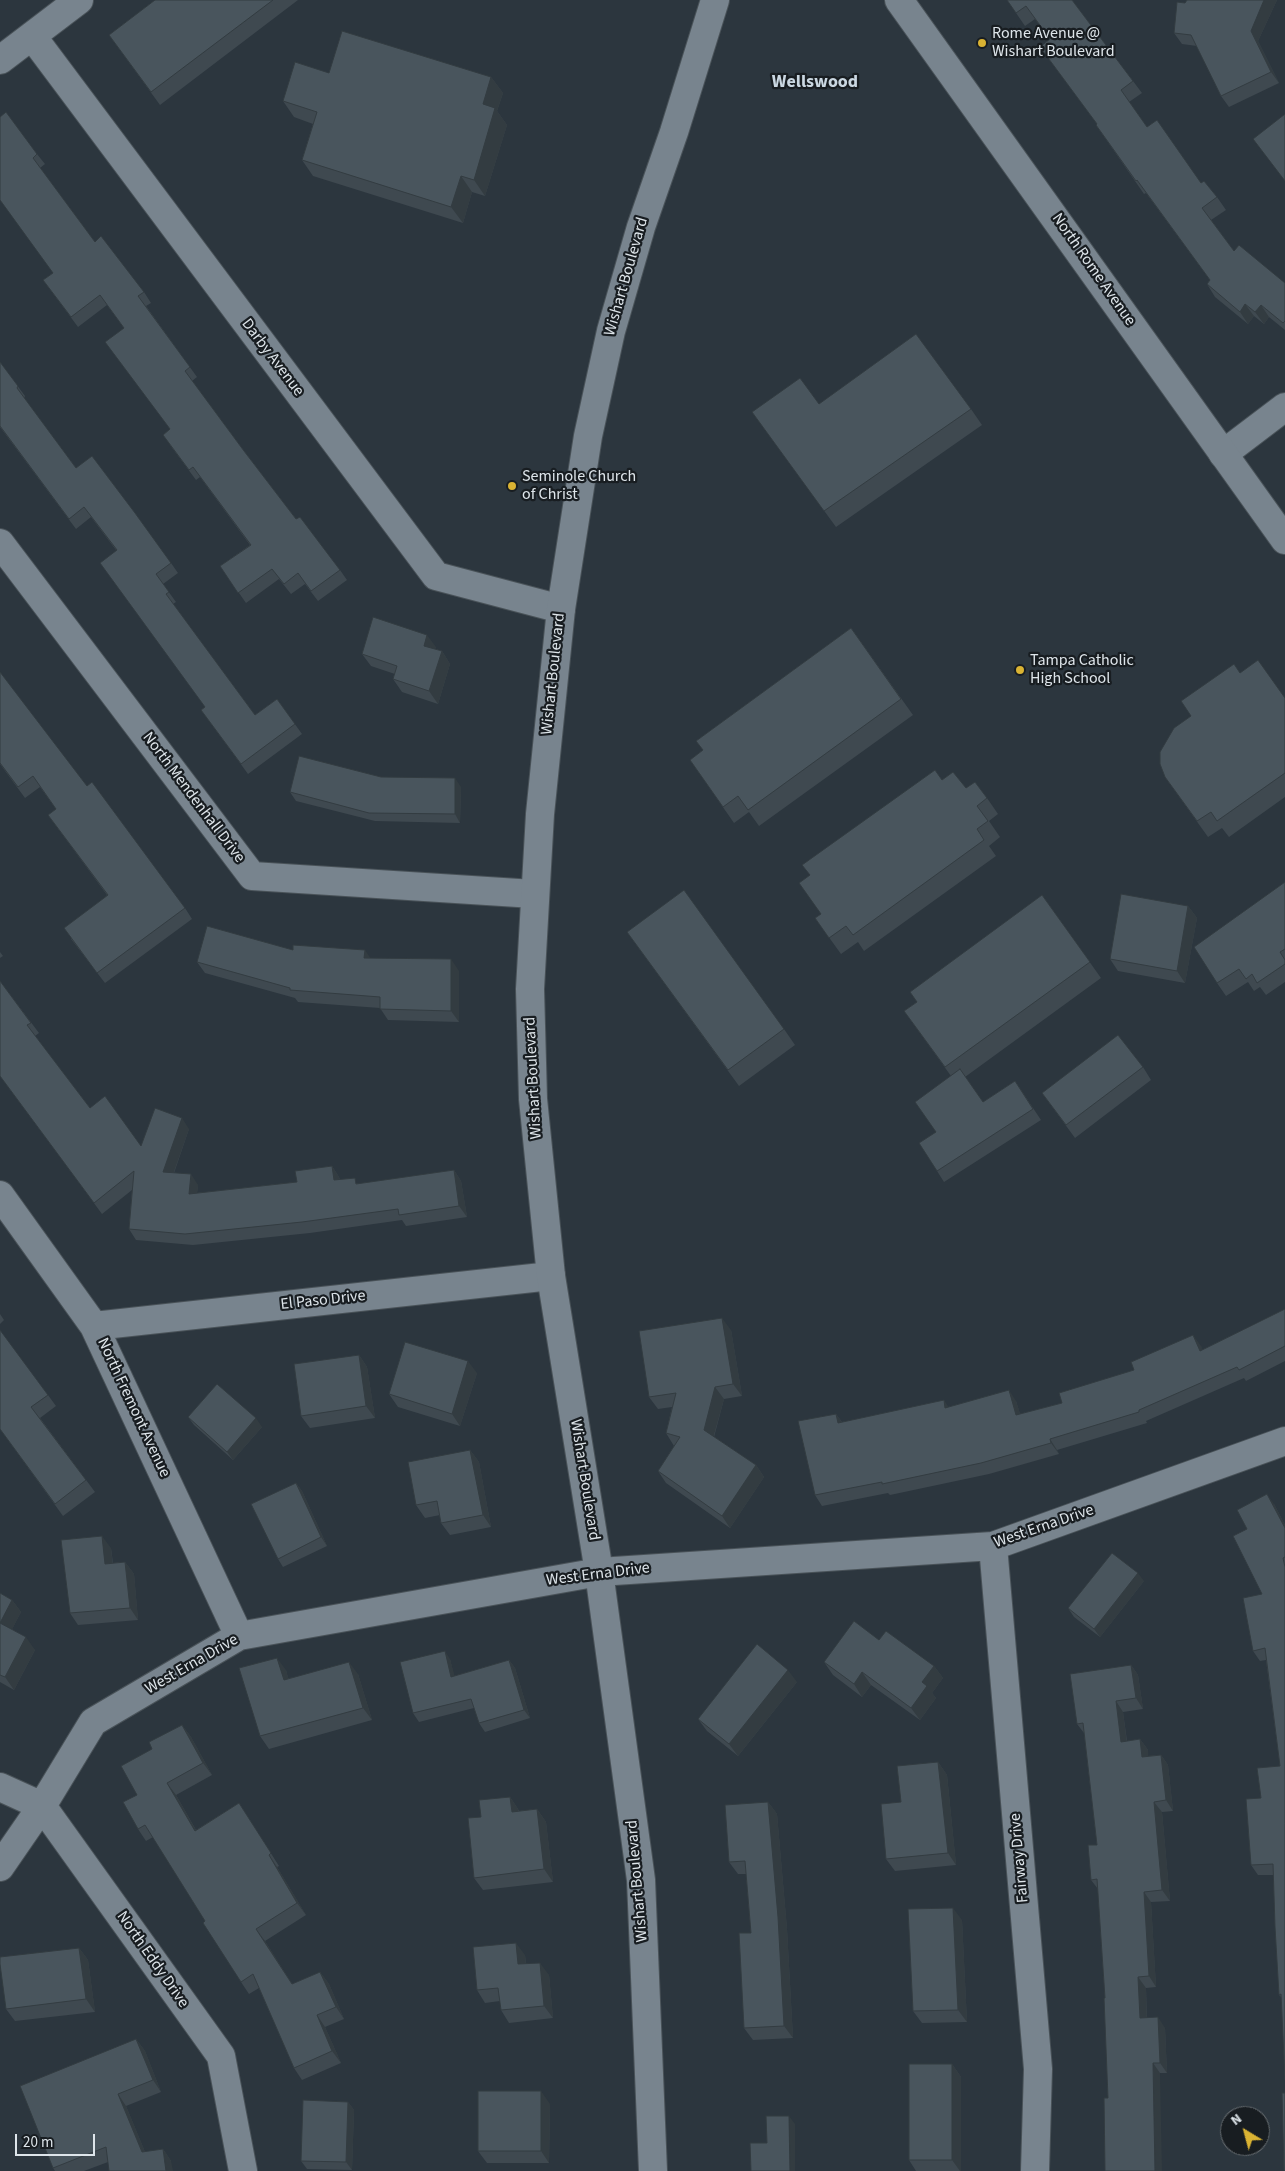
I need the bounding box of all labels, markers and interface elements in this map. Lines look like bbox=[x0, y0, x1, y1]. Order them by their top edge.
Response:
place label: Rome Avenue @ Wishart Boulevard bbox=[992, 24, 1115, 62]
marker: Rome Avenue @ Wishart Boulevard bbox=[976, 37, 988, 49]
district label: Wellswood bbox=[772, 72, 858, 94]
street label: North Rome Avenue bbox=[1047, 210, 1139, 330]
street label: Wishart Boulevard bbox=[601, 215, 653, 339]
street label: Darby Avenue bbox=[237, 315, 307, 401]
place label: Seminole Church of Christ bbox=[522, 467, 636, 505]
marker: Seminole Church of Christ bbox=[506, 480, 518, 492]
street label: Wishart Boulevard bbox=[538, 612, 570, 736]
place label: Tampa Catholic High School bbox=[1030, 651, 1134, 689]
marker: Tampa Catholic High School bbox=[1014, 664, 1026, 676]
street label: North Mendenhall Drive bbox=[138, 729, 248, 867]
street label: Wishart Boulevard bbox=[521, 1016, 547, 1140]
street label: El Paso Drive bbox=[280, 1287, 366, 1315]
street label: North Fremont Avenue bbox=[92, 1335, 174, 1481]
street label: Wishart Boulevard bbox=[565, 1418, 603, 1542]
street label: West Erna Drive bbox=[992, 1501, 1096, 1553]
street label: West Erna Drive bbox=[545, 1559, 651, 1591]
street label: West Erna Drive bbox=[142, 1631, 242, 1699]
street label: Fairway Drive bbox=[1007, 1812, 1033, 1904]
street label: Wishart Boulevard bbox=[623, 1819, 653, 1943]
street label: North Eddy Drive bbox=[112, 1908, 192, 2012]
north arrow bbox=[1220, 2106, 1270, 2156]
text: N bbox=[1227, 2109, 1246, 2131]
scale bar bbox=[18, 2124, 98, 2156]
text: 20 m bbox=[23, 2132, 53, 2153]

